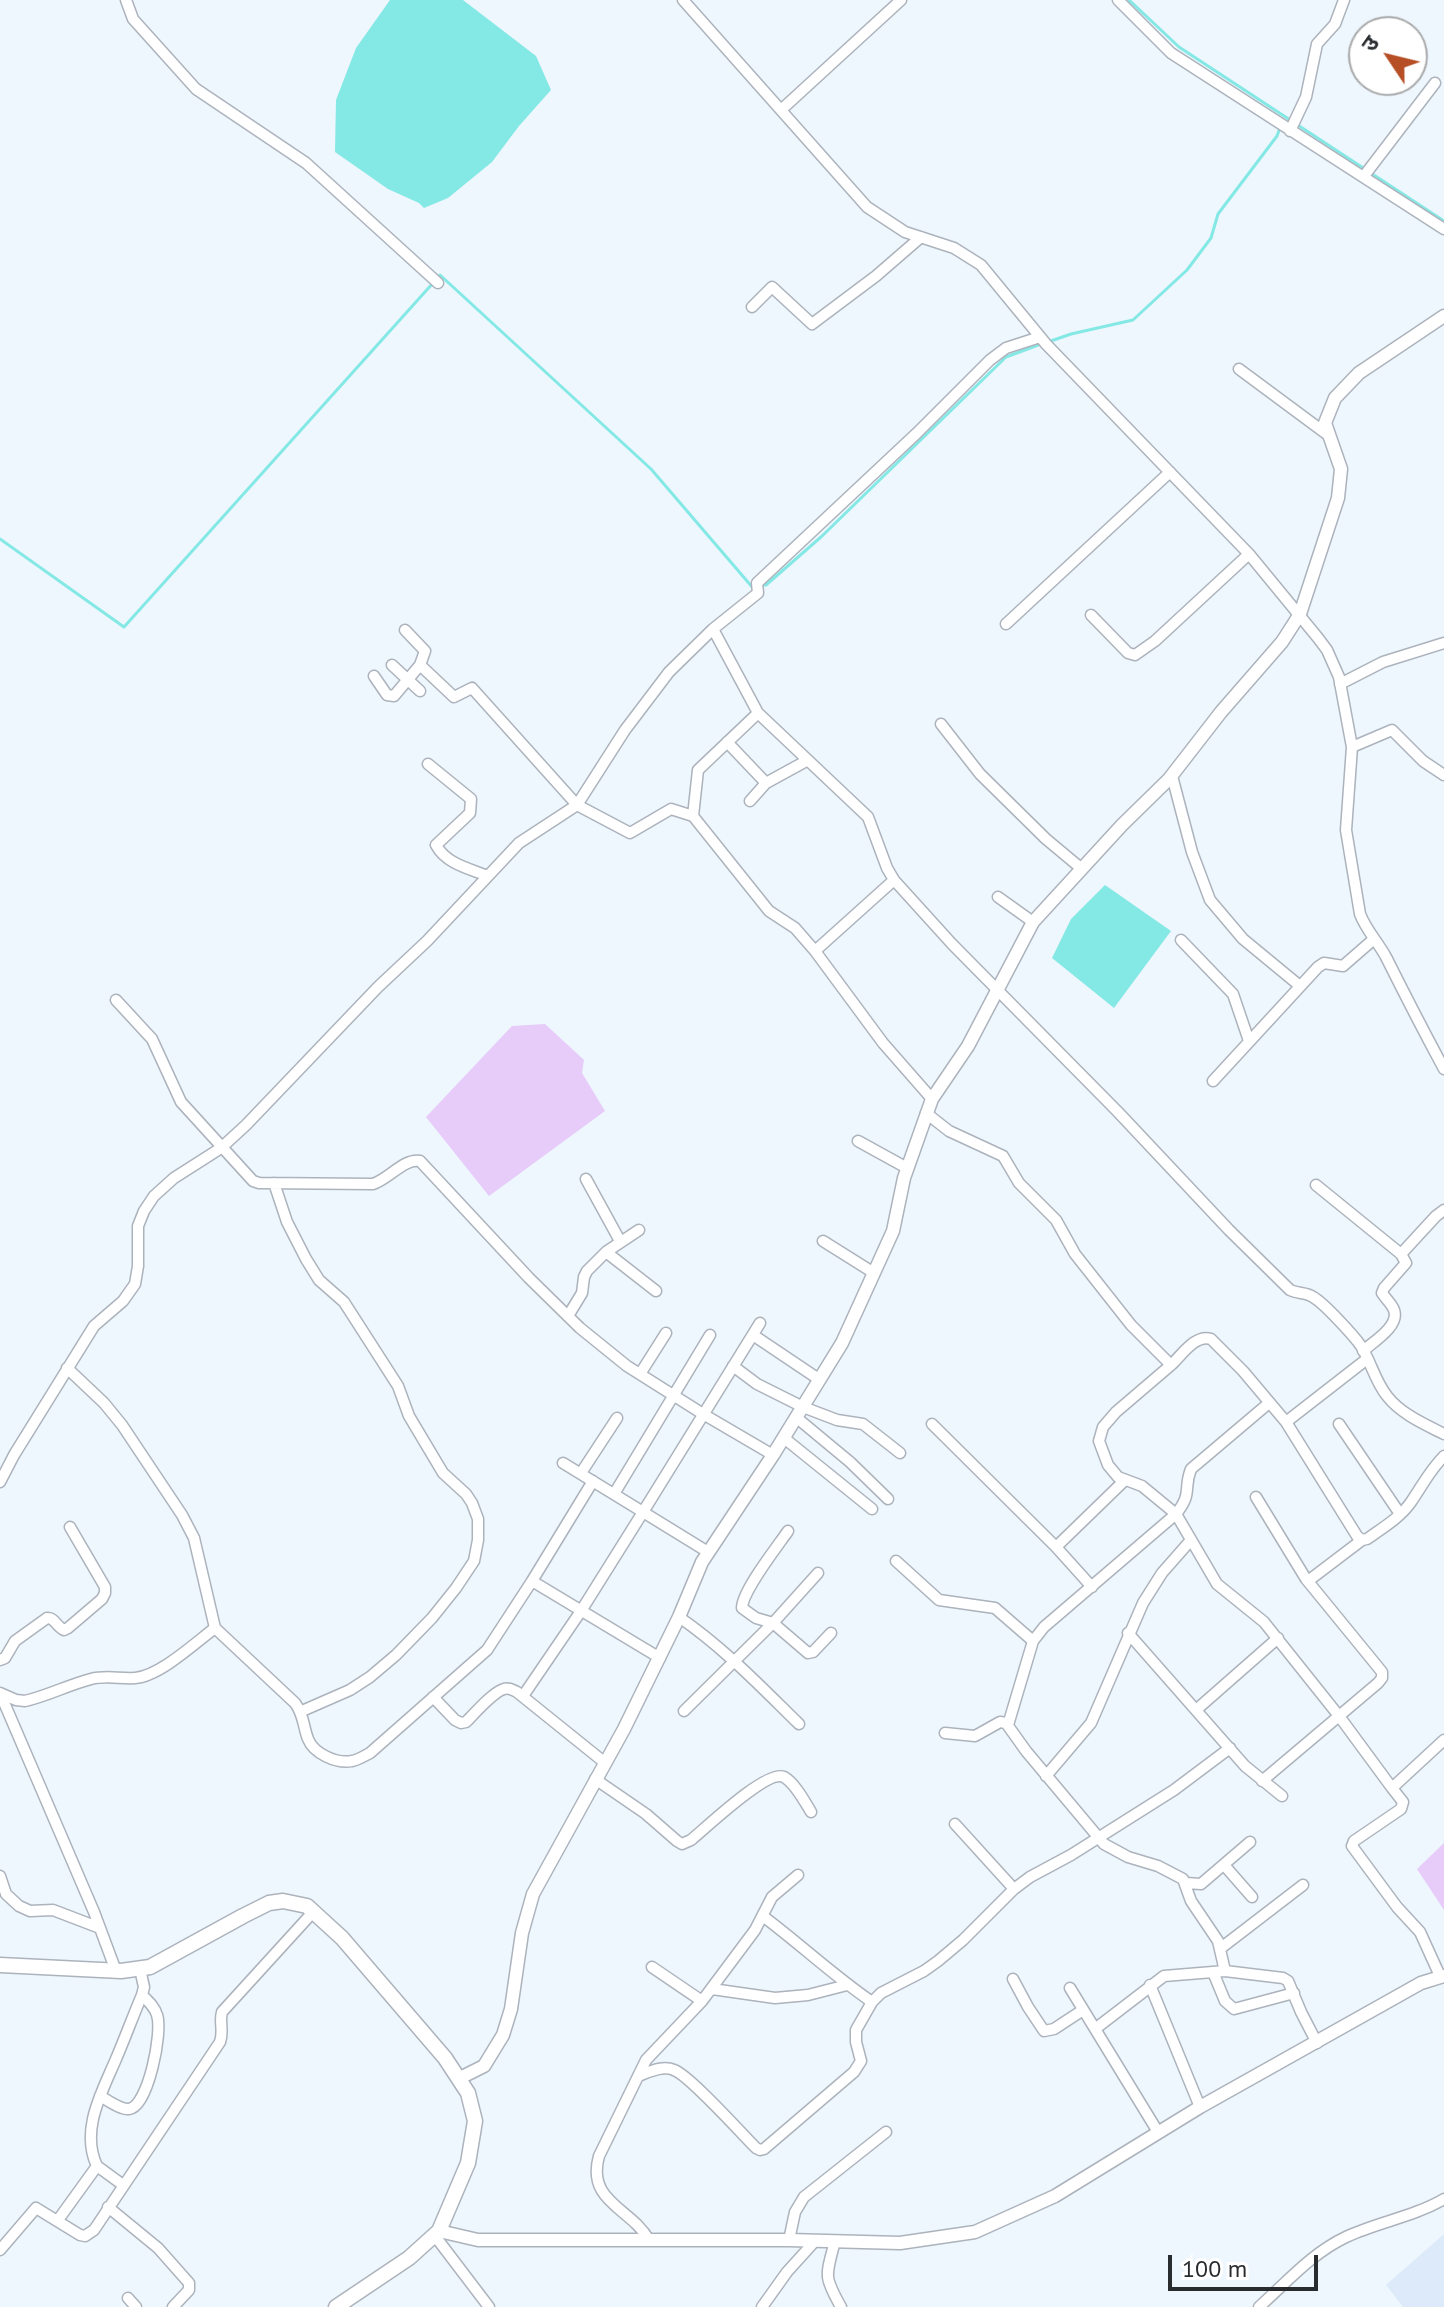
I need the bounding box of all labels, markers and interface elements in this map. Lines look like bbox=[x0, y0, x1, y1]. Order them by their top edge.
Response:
north arrow bbox=[1348, 16, 1428, 96]
text: उ bbox=[1355, 30, 1385, 57]
scale bar bbox=[1172, 2239, 1322, 2289]
text: 100 m bbox=[1182, 2253, 1247, 2284]

